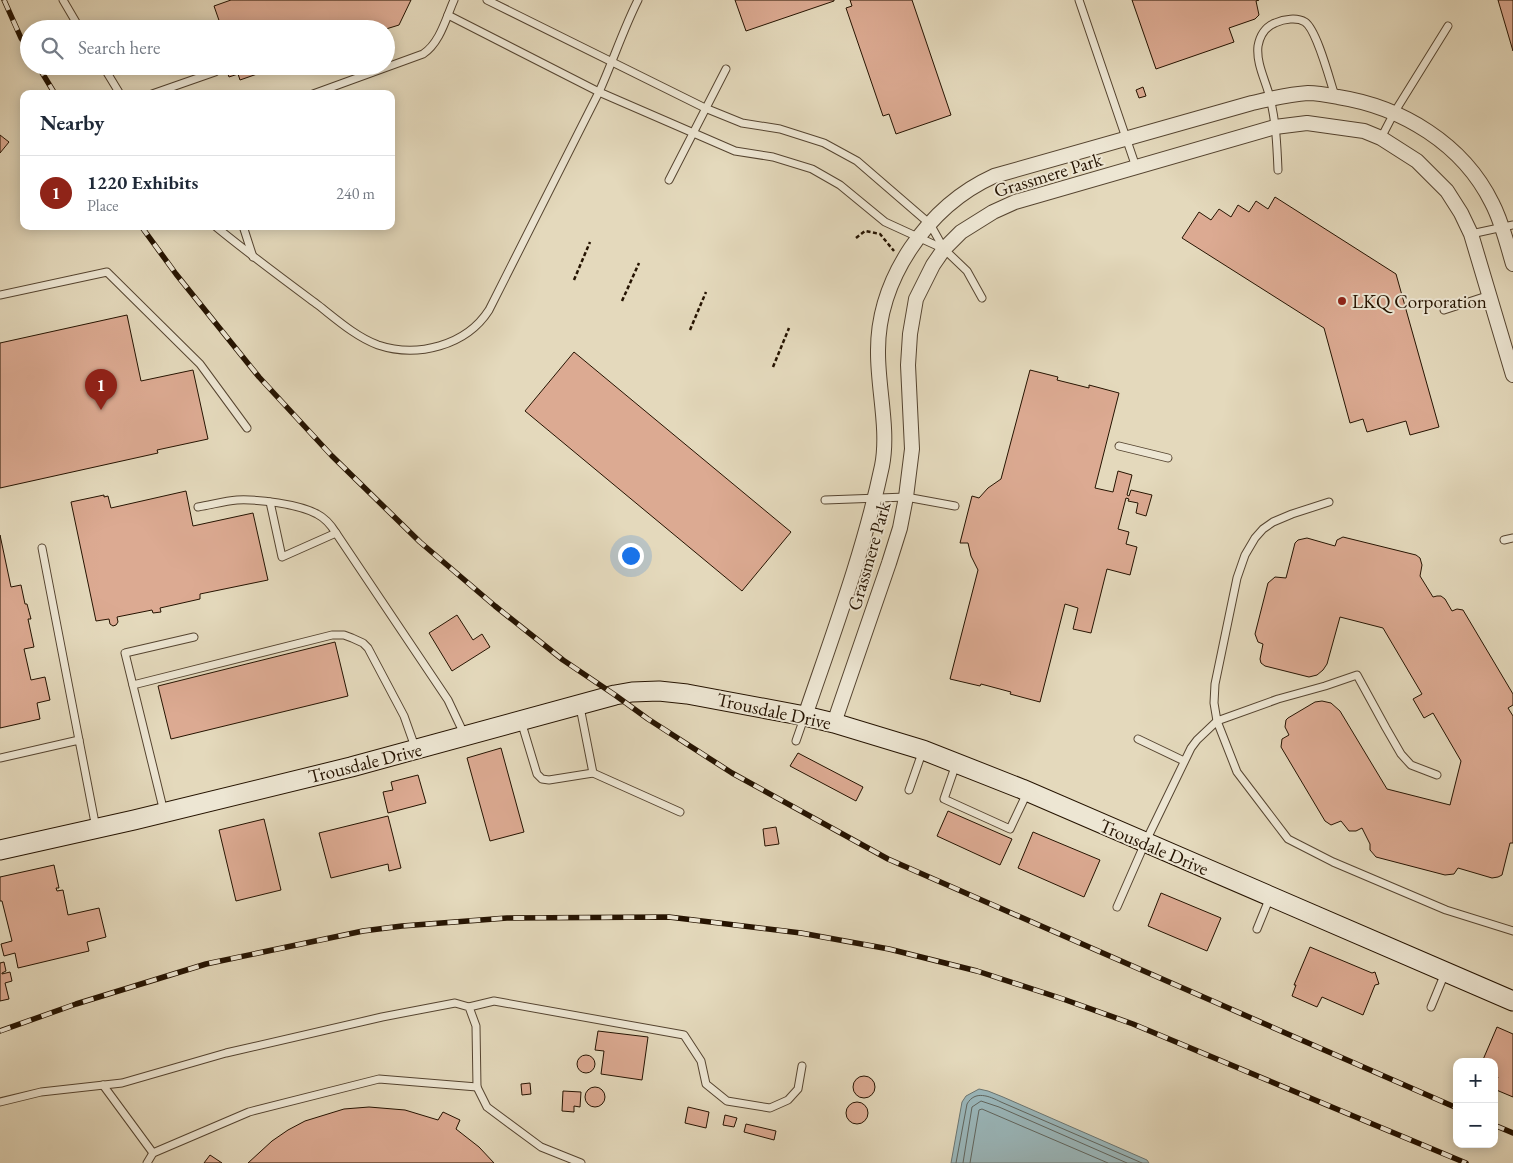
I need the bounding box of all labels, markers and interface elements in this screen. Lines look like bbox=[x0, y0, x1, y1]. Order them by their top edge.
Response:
search box bbox=[20, 20, 395, 75]
icon: search bbox=[38, 34, 66, 62]
text: Search here bbox=[78, 35, 160, 60]
text: Nearby bbox=[40, 109, 104, 136]
street label: Grassmere Park bbox=[991, 146, 1106, 203]
text: 1220 Exhibits bbox=[87, 170, 198, 195]
text: 1 bbox=[52, 183, 60, 204]
text: 240 m bbox=[336, 183, 375, 204]
text: Place bbox=[87, 195, 119, 216]
place label: LKQ Corporation bbox=[1352, 289, 1487, 314]
marker: LKQ Corporation bbox=[1336, 295, 1348, 307]
pin: 1 bbox=[85, 369, 117, 410]
street label: Grassmere Park bbox=[842, 498, 897, 613]
your location bbox=[618, 543, 644, 569]
street label: Trousdale Drive bbox=[715, 687, 833, 735]
street label: Trousdale Drive bbox=[306, 737, 424, 789]
street label: Trousdale Drive bbox=[1096, 813, 1212, 881]
map controls bbox=[1453, 1058, 1498, 1148]
button: + bbox=[1453, 1058, 1498, 1103]
button: − bbox=[1453, 1103, 1498, 1148]

